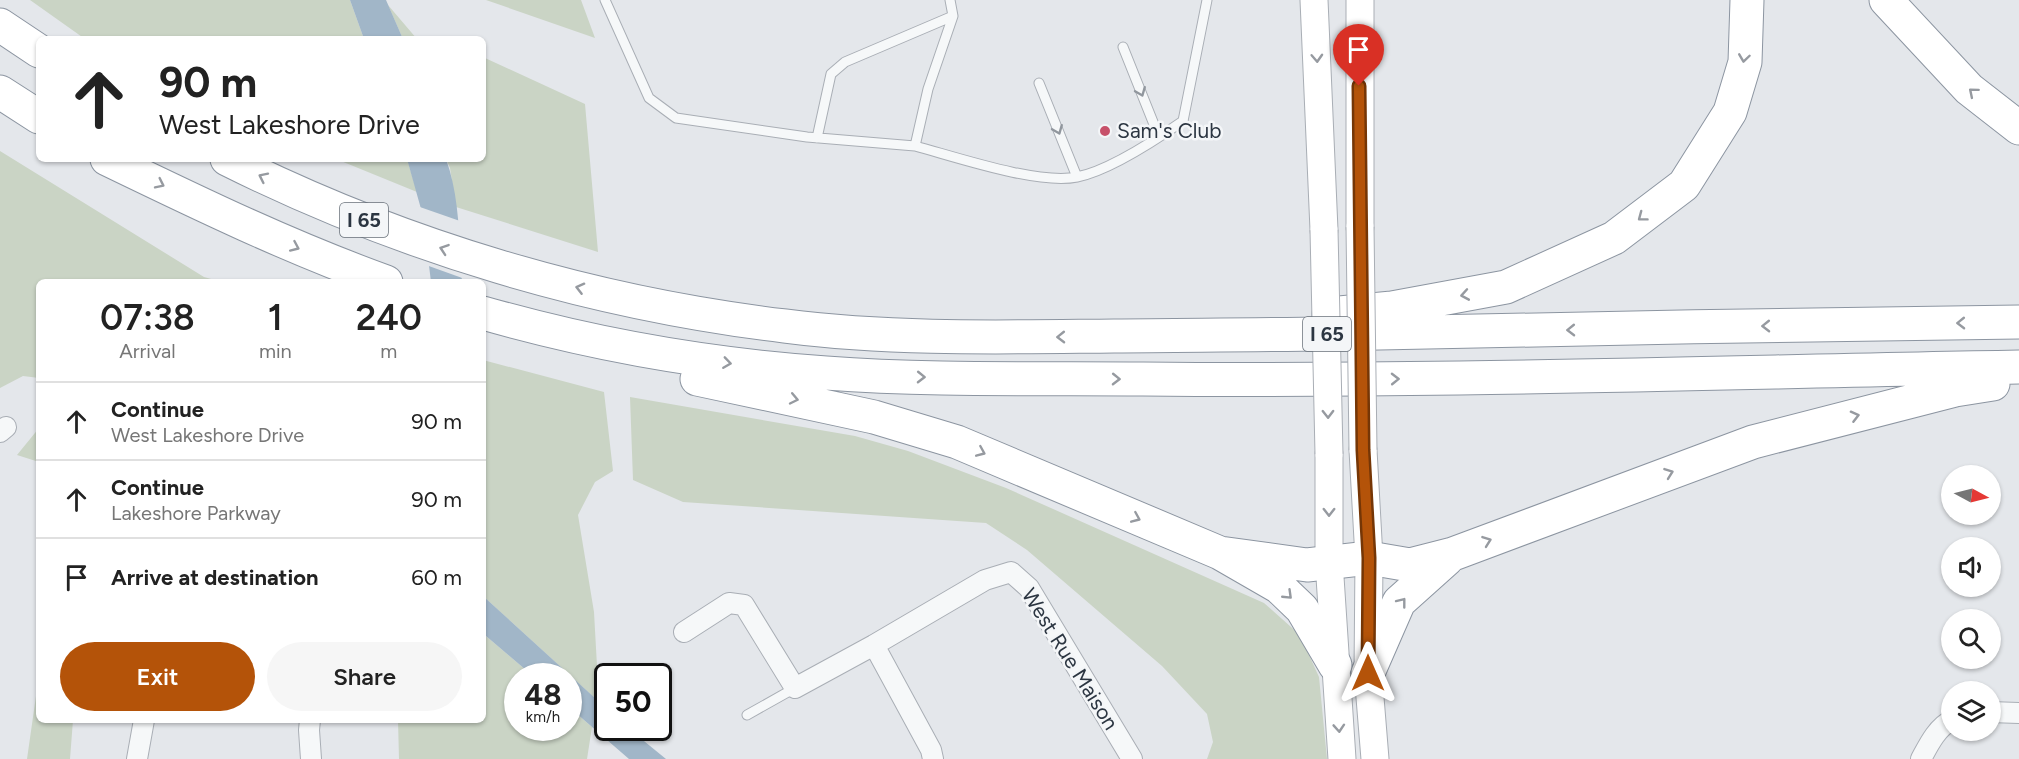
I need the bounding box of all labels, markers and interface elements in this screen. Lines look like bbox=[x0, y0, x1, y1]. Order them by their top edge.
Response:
pin bbox=[1333, 24, 1384, 86]
icon: arrive bbox=[1342, 33, 1375, 66]
one-way arrow bbox=[1310, 54, 1323, 63]
one-way arrow bbox=[1738, 54, 1751, 63]
text: 90 m bbox=[159, 57, 257, 108]
icon: ahead bbox=[60, 60, 138, 138]
one-way arrow bbox=[1134, 86, 1146, 97]
one-way arrow bbox=[1969, 88, 1980, 99]
text: West Lakeshore Drive bbox=[159, 108, 420, 141]
place label: Sam's Club bbox=[1117, 118, 1221, 143]
one-way arrow bbox=[1051, 124, 1063, 135]
marker: Sam's Club bbox=[1098, 124, 1112, 138]
one-way arrow bbox=[259, 172, 270, 184]
one-way arrow bbox=[154, 177, 165, 189]
road number: I 65 bbox=[340, 203, 388, 237]
one-way arrow bbox=[1637, 210, 1648, 221]
one-way arrow bbox=[289, 240, 300, 252]
one-way arrow bbox=[439, 244, 450, 256]
one-way arrow bbox=[575, 283, 585, 296]
one-way arrow bbox=[1460, 288, 1470, 301]
text: 07:38 bbox=[100, 296, 195, 339]
text: 1 bbox=[268, 296, 283, 339]
text: 240 bbox=[356, 296, 422, 339]
road number: I 65 bbox=[1303, 317, 1351, 351]
one-way arrow bbox=[1956, 317, 1965, 329]
one-way arrow bbox=[1761, 320, 1770, 332]
one-way arrow bbox=[1566, 324, 1575, 336]
one-way arrow bbox=[1056, 331, 1065, 343]
text: Arrival bbox=[119, 339, 176, 363]
text: min bbox=[259, 339, 292, 363]
text: m bbox=[380, 339, 397, 363]
one-way arrow bbox=[722, 356, 731, 369]
one-way arrow bbox=[916, 371, 925, 383]
one-way arrow bbox=[1111, 373, 1120, 385]
one-way arrow bbox=[1390, 373, 1399, 385]
one-way arrow bbox=[789, 392, 799, 405]
text: Continue bbox=[111, 396, 204, 423]
icon: ahead bbox=[60, 405, 93, 438]
text: 90 m bbox=[411, 408, 462, 435]
one-way arrow bbox=[1322, 410, 1334, 419]
one-way arrow bbox=[1850, 410, 1860, 423]
text: West Lakeshore Drive bbox=[111, 423, 304, 447]
one-way arrow bbox=[975, 445, 986, 457]
north arrow bbox=[1941, 465, 2001, 525]
map controls bbox=[1941, 465, 2001, 741]
one-way arrow bbox=[1663, 468, 1674, 480]
text: Continue bbox=[111, 474, 204, 501]
icon: ahead bbox=[60, 483, 93, 516]
text: 90 m bbox=[411, 486, 462, 513]
text: Lakeshore Parkway bbox=[111, 501, 281, 525]
one-way arrow bbox=[1323, 508, 1335, 517]
one-way arrow bbox=[1130, 511, 1141, 523]
one-way arrow bbox=[1480, 536, 1491, 548]
button: sound bbox=[1941, 537, 2001, 597]
icon: arrive bbox=[60, 561, 93, 594]
text: Arrive at destination bbox=[111, 564, 319, 591]
text: 60 m bbox=[411, 564, 462, 591]
street label: West Rue Maison bbox=[1017, 583, 1124, 734]
one-way arrow bbox=[1280, 588, 1291, 599]
one-way arrow bbox=[1395, 597, 1406, 608]
button: search bbox=[1941, 609, 2001, 669]
position arrow bbox=[1336, 641, 1400, 705]
button: Exit bbox=[60, 642, 255, 711]
button: Share bbox=[267, 642, 462, 711]
speed limit sign: 50 bbox=[594, 663, 672, 741]
text: 48 bbox=[524, 676, 562, 713]
button: layers bbox=[1941, 681, 2001, 741]
text: km/h bbox=[526, 708, 560, 726]
one-way arrow bbox=[1333, 723, 1346, 732]

